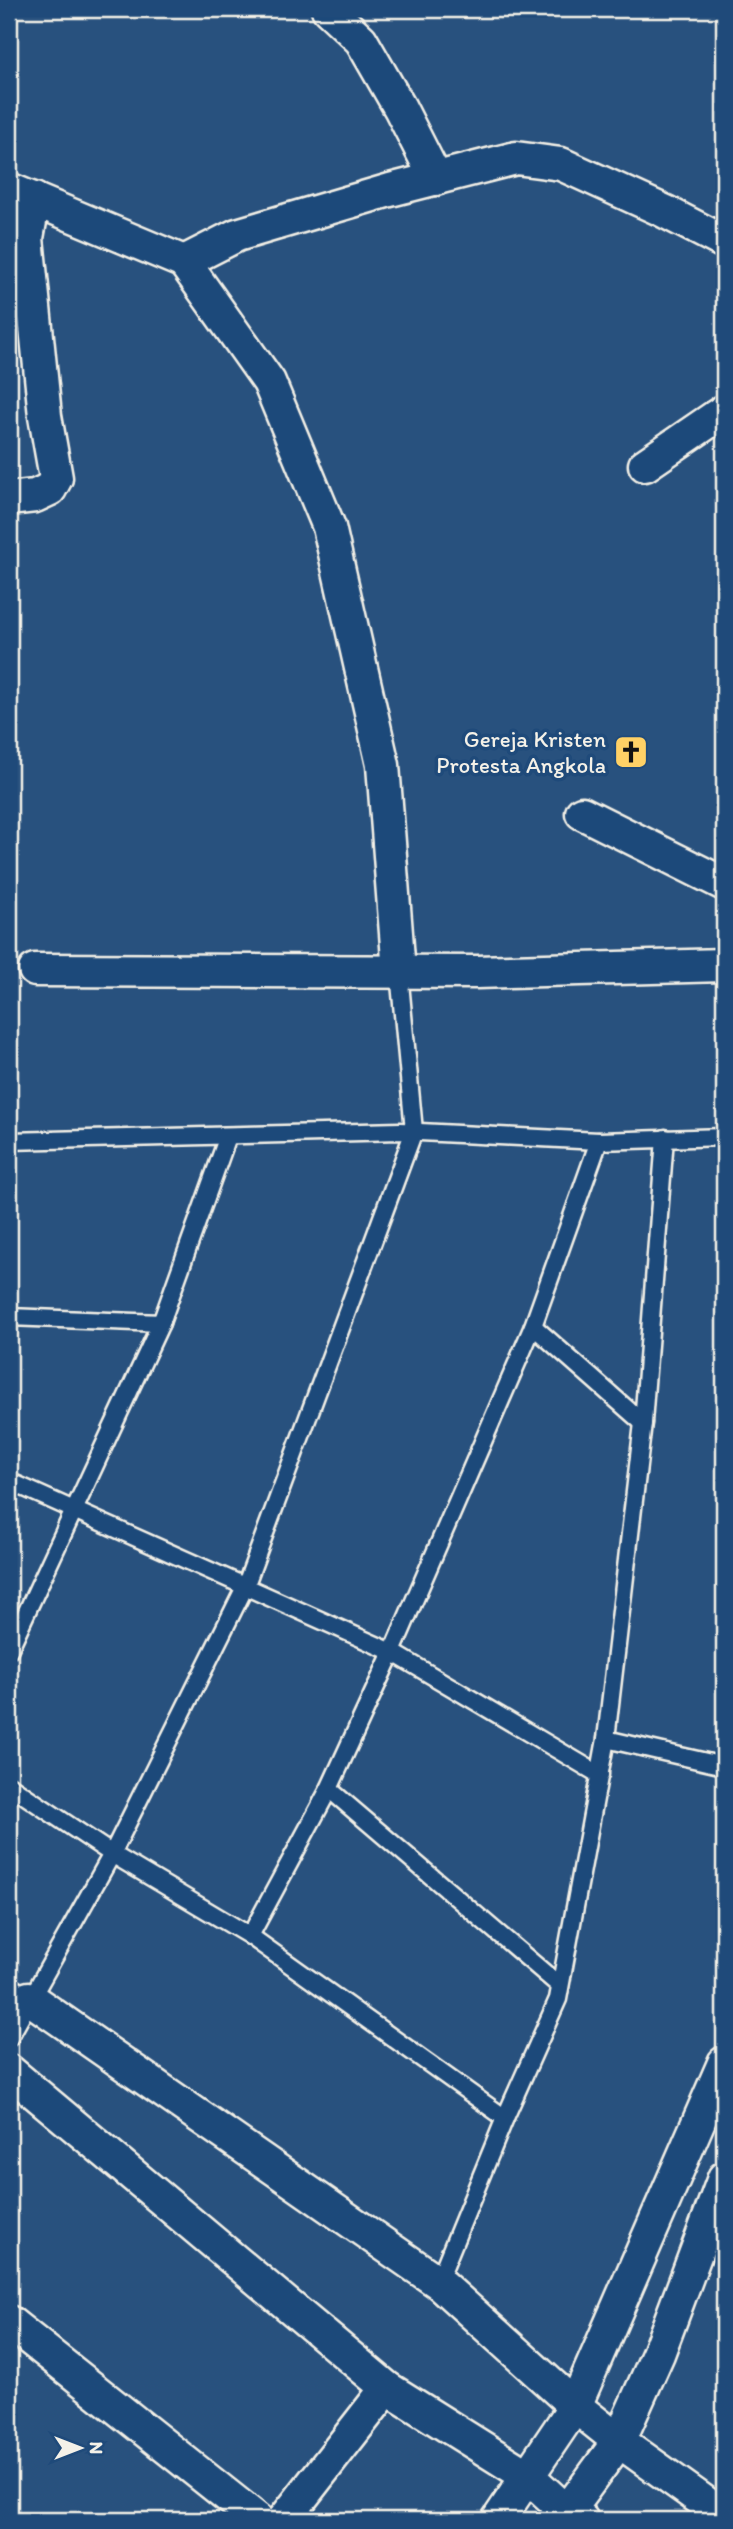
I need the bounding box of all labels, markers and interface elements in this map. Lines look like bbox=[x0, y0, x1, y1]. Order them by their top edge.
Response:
place label: Gereja Kristen Protesta Angkola bbox=[436, 725, 606, 779]
church icon: Gereja Kristen Protesta Angkola bbox=[612, 733, 650, 771]
north arrow bbox=[46, 2414, 116, 2484]
text: N bbox=[85, 2442, 108, 2454]

